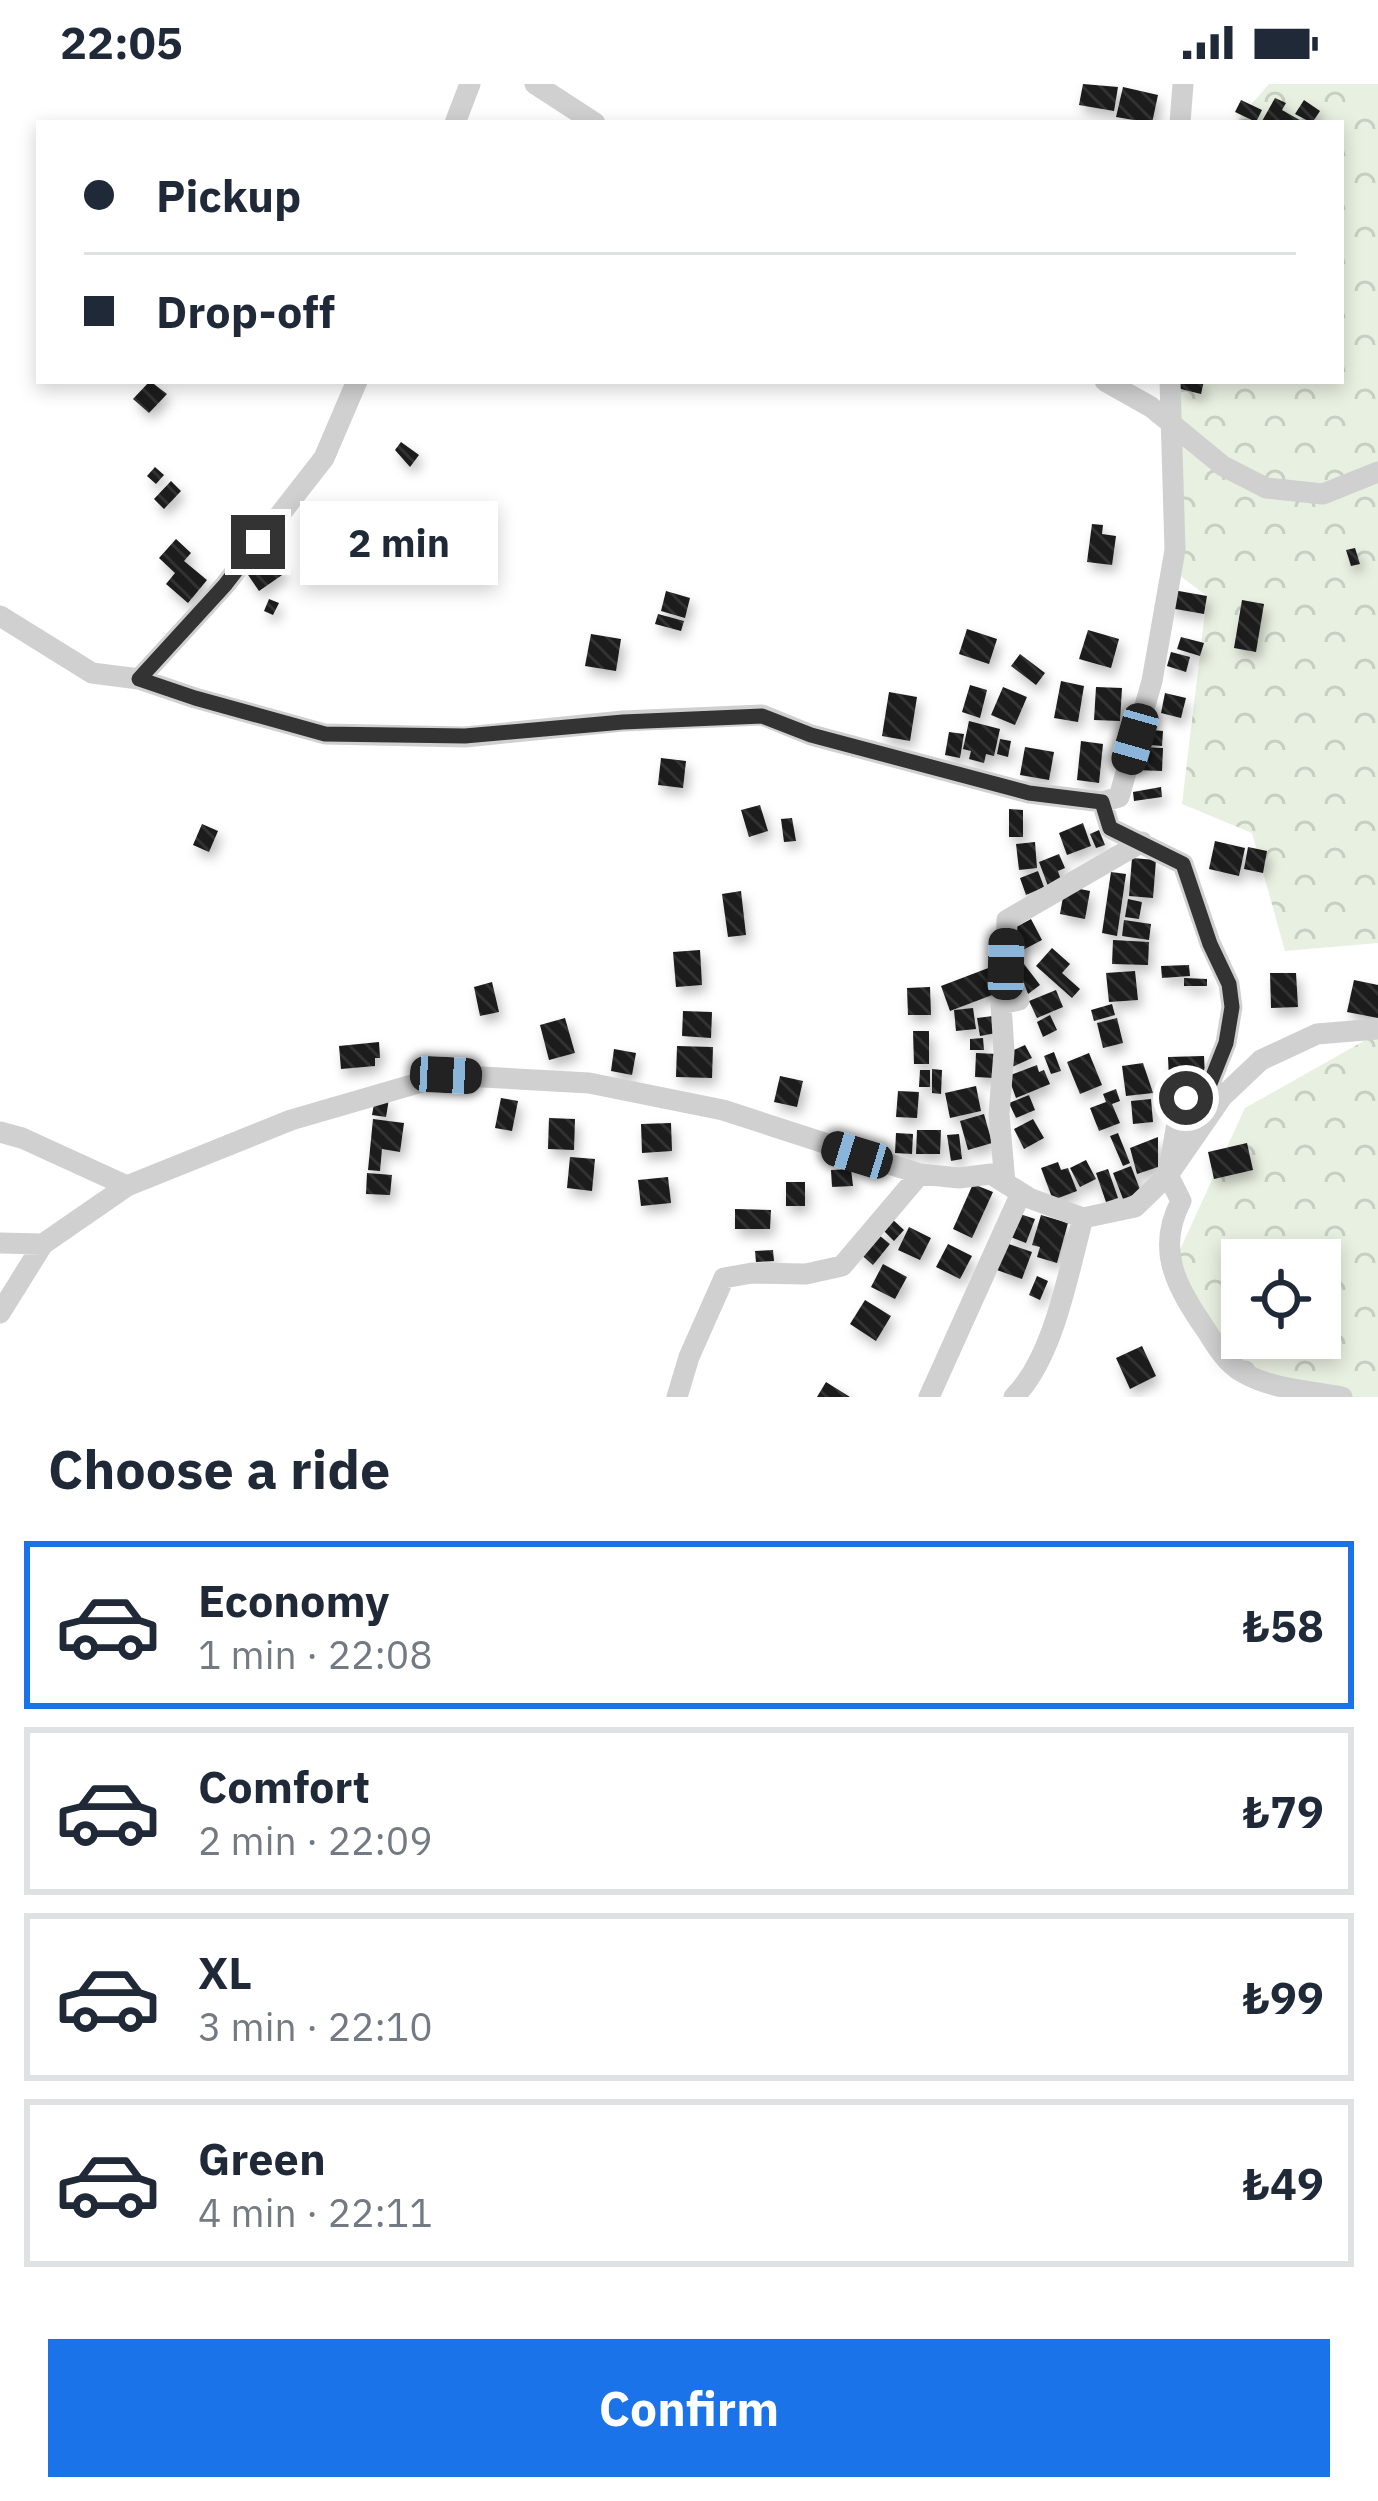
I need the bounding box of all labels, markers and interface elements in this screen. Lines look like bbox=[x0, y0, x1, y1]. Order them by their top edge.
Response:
text: 22:05 bbox=[60, 13, 183, 71]
text: Pickup bbox=[156, 166, 301, 224]
text: Drop-off bbox=[156, 282, 335, 340]
callout: 2 min bbox=[300, 500, 498, 584]
route end bbox=[231, 515, 285, 569]
text: 2 min bbox=[348, 517, 450, 568]
car bbox=[1108, 699, 1162, 779]
car bbox=[987, 928, 1025, 1000]
car bbox=[409, 1055, 483, 1095]
route start bbox=[1159, 1071, 1213, 1125]
car bbox=[817, 1127, 897, 1183]
map controls bbox=[1221, 1239, 1341, 1359]
button: locate bbox=[1221, 1239, 1341, 1359]
text: Choose a ride bbox=[48, 1434, 390, 1504]
icon: car bbox=[54, 1571, 162, 1679]
text: Economy bbox=[198, 1571, 389, 1629]
text: ₺58 bbox=[1243, 1596, 1324, 1654]
text: 1 min · 22:08 bbox=[198, 1629, 433, 1680]
icon: car bbox=[54, 1757, 162, 1865]
text: Comfort bbox=[198, 1757, 370, 1815]
text: ₺79 bbox=[1243, 1782, 1324, 1840]
text: 2 min · 22:09 bbox=[198, 1815, 433, 1866]
icon: car bbox=[54, 1943, 162, 2051]
text: XL bbox=[198, 1943, 252, 2001]
text: ₺99 bbox=[1243, 1968, 1324, 2026]
text: 3 min · 22:10 bbox=[198, 2001, 433, 2052]
icon: car bbox=[54, 2129, 162, 2237]
text: Green bbox=[198, 2129, 326, 2187]
text: ₺49 bbox=[1243, 2154, 1324, 2212]
text: 4 min · 22:11 bbox=[198, 2187, 433, 2238]
button: Confirm bbox=[48, 2339, 1330, 2477]

